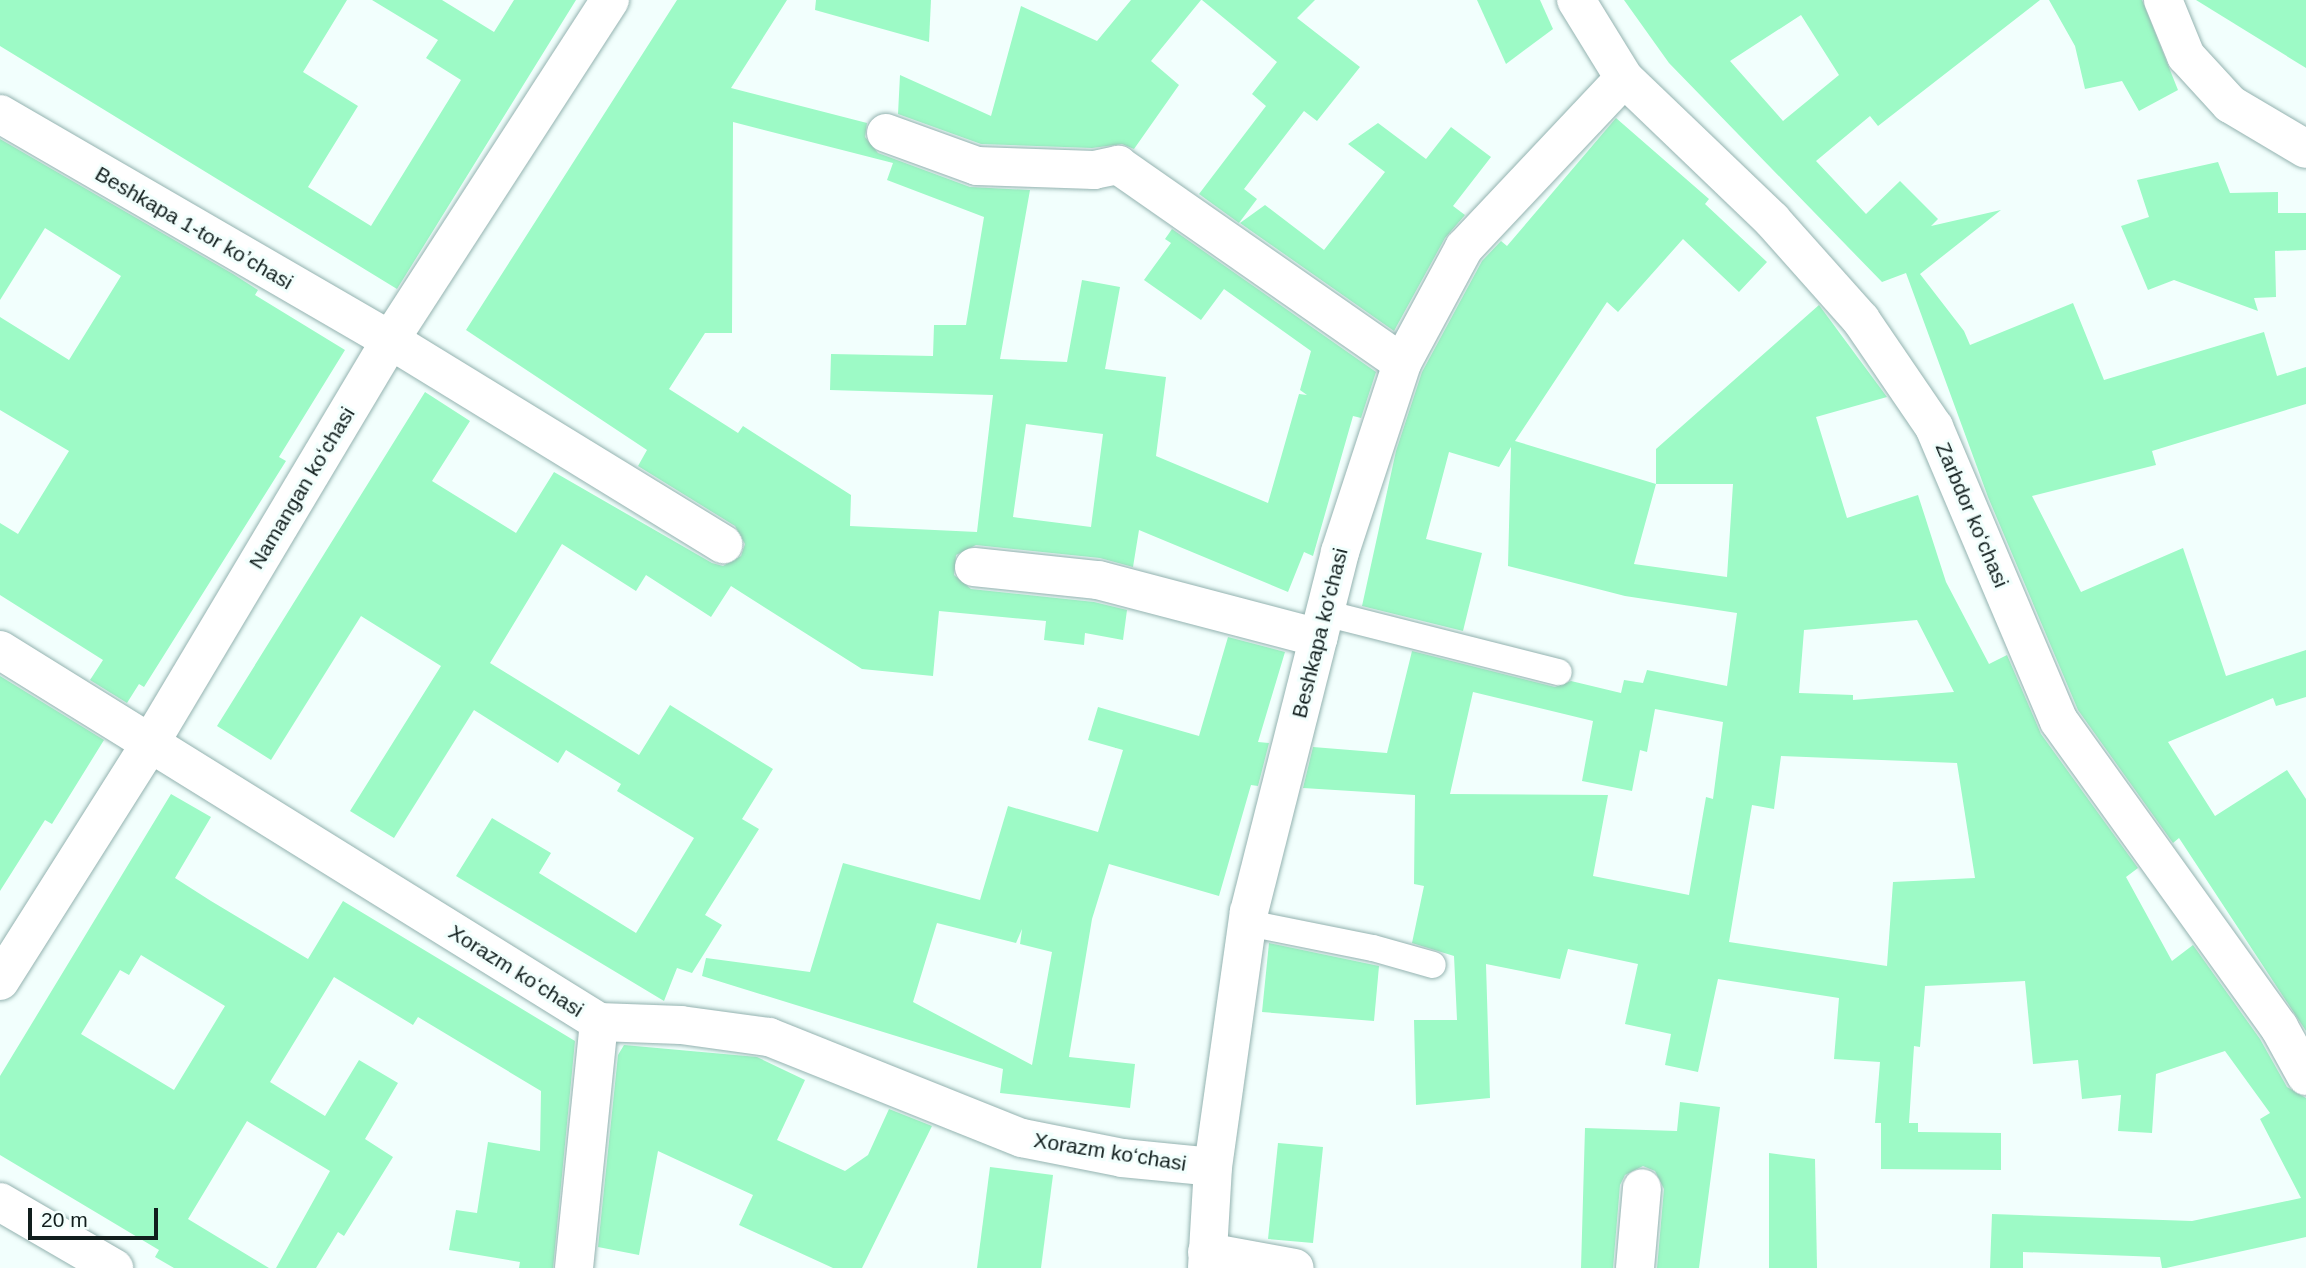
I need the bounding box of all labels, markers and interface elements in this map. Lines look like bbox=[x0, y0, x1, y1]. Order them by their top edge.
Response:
street label: Beshkapa 1-tor koʼchasi bbox=[91, 161, 297, 295]
street label: Namangan koʻchasi bbox=[244, 402, 360, 574]
street label: Zarbdor koʻchasi bbox=[1930, 439, 2014, 591]
street label: Beshkapa ko'chasi bbox=[1287, 545, 1353, 721]
street label: Xorazm koʻchasi bbox=[444, 919, 588, 1023]
street label: Xorazm koʻchasi bbox=[1032, 1128, 1188, 1176]
scale bar bbox=[32, 1194, 161, 1238]
text: 20 m bbox=[41, 1208, 88, 1231]

